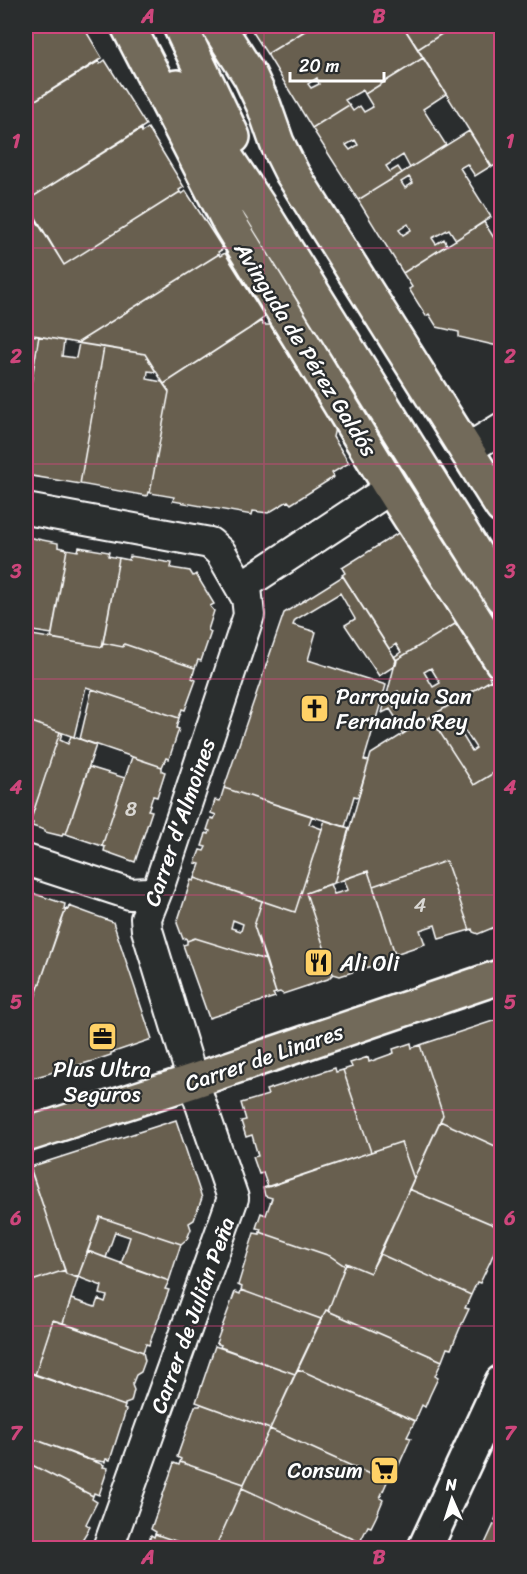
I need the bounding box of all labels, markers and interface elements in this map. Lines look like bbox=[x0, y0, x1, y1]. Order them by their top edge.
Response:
text: A bbox=[140, 0, 155, 34]
text: B bbox=[373, 0, 386, 34]
scale bar bbox=[290, 45, 384, 83]
text: 20 m bbox=[299, 50, 339, 82]
text: 1 bbox=[12, 124, 21, 159]
text: 1 bbox=[506, 124, 515, 159]
street label: Avinguda de Pérez Galdós bbox=[223, 233, 388, 465]
text: 2 bbox=[9, 339, 22, 374]
text: 2 bbox=[503, 339, 516, 374]
text: 3 bbox=[10, 554, 22, 589]
text: 3 bbox=[504, 554, 516, 589]
place label: Parroquia San Fernando Rey bbox=[336, 677, 472, 741]
church icon: Parroquia San Fernando Rey bbox=[299, 693, 331, 725]
street label: Carrer d'Almoines bbox=[132, 732, 227, 912]
text: 4 bbox=[9, 770, 23, 805]
text: 4 bbox=[503, 770, 517, 805]
house number: 8 bbox=[125, 792, 137, 827]
house number: 4 bbox=[414, 888, 426, 923]
place label: Ali Oli bbox=[339, 944, 400, 983]
restaurant icon: Ali Oli bbox=[303, 947, 335, 979]
text: 5 bbox=[10, 985, 22, 1020]
text: 5 bbox=[504, 985, 516, 1020]
street label: Carrer de Linares bbox=[179, 1012, 350, 1103]
office icon: Plus Ultra Seguros bbox=[86, 1021, 118, 1053]
place label: Plus Ultra Seguros bbox=[53, 1050, 151, 1114]
text: 6 bbox=[9, 1201, 22, 1236]
text: 6 bbox=[503, 1201, 516, 1236]
street label: Carrer de Julián Peña bbox=[139, 1211, 246, 1419]
text: 7 bbox=[10, 1416, 23, 1451]
text: 7 bbox=[504, 1416, 517, 1451]
place label: Consum bbox=[287, 1451, 363, 1490]
supermarket icon: Consum bbox=[368, 1454, 400, 1486]
north arrow bbox=[422, 1469, 482, 1529]
text: N bbox=[444, 1470, 458, 1499]
text: A bbox=[140, 1540, 155, 1574]
text: B bbox=[373, 1540, 386, 1574]

